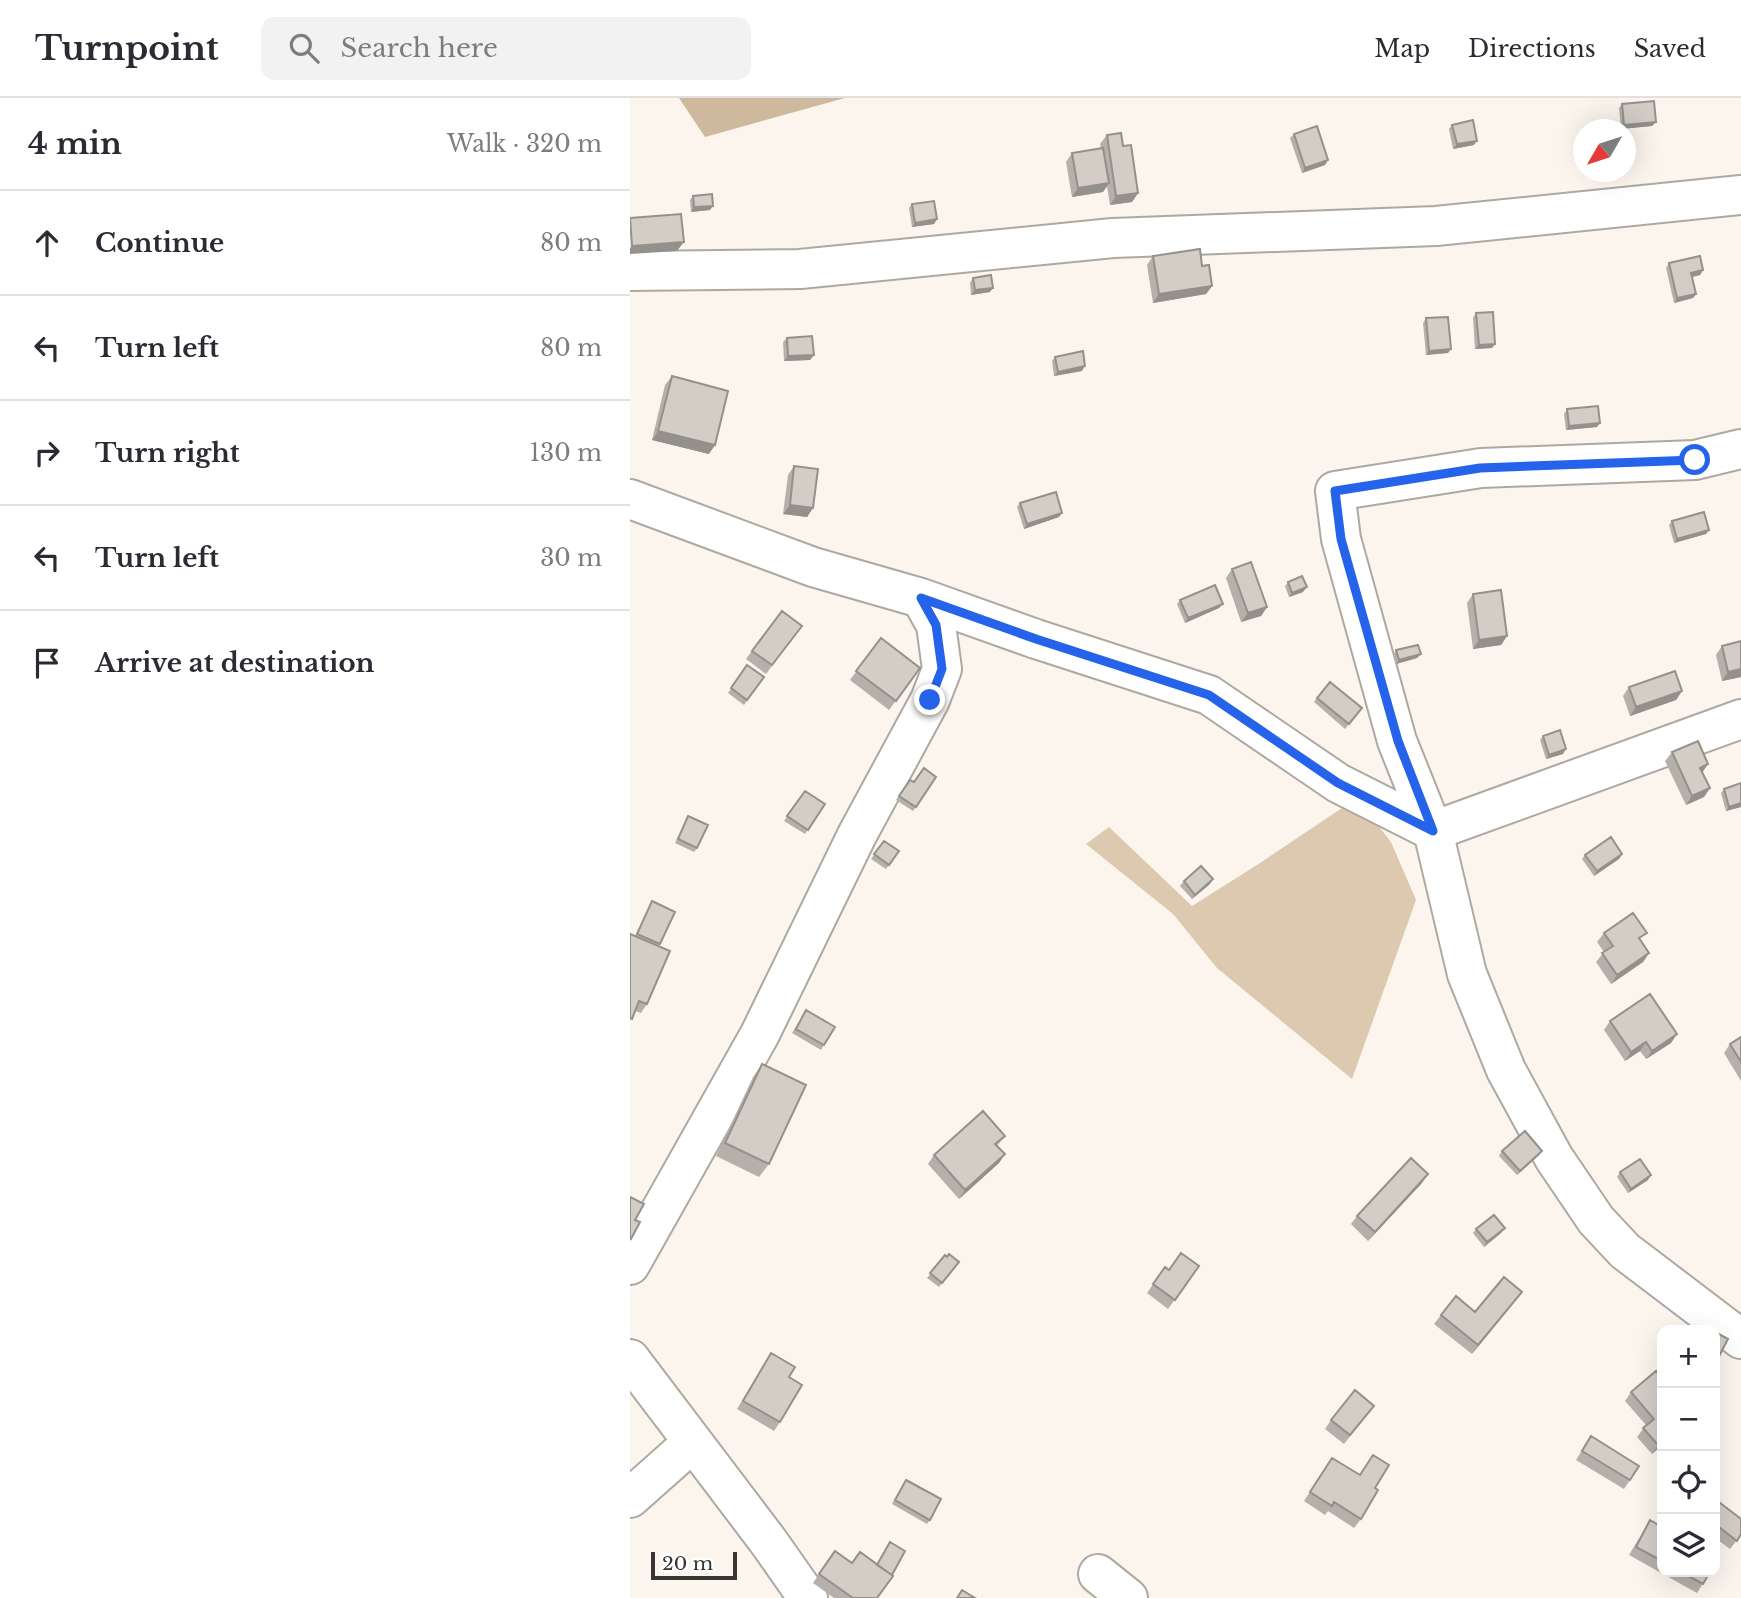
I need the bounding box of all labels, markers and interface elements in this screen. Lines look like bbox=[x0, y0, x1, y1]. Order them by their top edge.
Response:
search box bbox=[261, 17, 751, 80]
text: Turnpoint bbox=[35, 28, 219, 69]
icon: search bbox=[285, 29, 323, 67]
text: Search here bbox=[341, 32, 498, 64]
text: Map bbox=[1374, 34, 1430, 63]
text: Directions bbox=[1468, 34, 1596, 63]
text: Saved bbox=[1634, 34, 1706, 63]
north arrow bbox=[1573, 119, 1636, 182]
text: 4 min bbox=[28, 125, 122, 162]
text: Walk · 320 m bbox=[447, 130, 602, 158]
icon: ahead bbox=[28, 224, 66, 262]
text: Continue bbox=[95, 227, 224, 259]
text: 80 m bbox=[540, 229, 602, 257]
icon: left bbox=[28, 329, 66, 367]
text: Turn left bbox=[95, 332, 219, 364]
text: 80 m bbox=[540, 334, 602, 362]
icon: right bbox=[28, 434, 66, 472]
text: Turn right bbox=[95, 437, 240, 469]
text: 130 m bbox=[530, 439, 602, 467]
route start bbox=[1679, 444, 1710, 475]
icon: left bbox=[28, 539, 66, 577]
text: Turn left bbox=[95, 542, 219, 574]
text: 30 m bbox=[540, 544, 602, 572]
icon: arrive bbox=[28, 644, 66, 682]
text: Arrive at destination bbox=[95, 647, 375, 679]
route end bbox=[914, 684, 945, 715]
map controls bbox=[1657, 1325, 1720, 1577]
button: + bbox=[1657, 1325, 1720, 1388]
button: − bbox=[1657, 1388, 1720, 1451]
button: locate bbox=[1657, 1451, 1720, 1514]
button: layers bbox=[1657, 1514, 1720, 1577]
scale bar bbox=[651, 1549, 737, 1581]
text: 20 m bbox=[662, 1552, 713, 1575]

